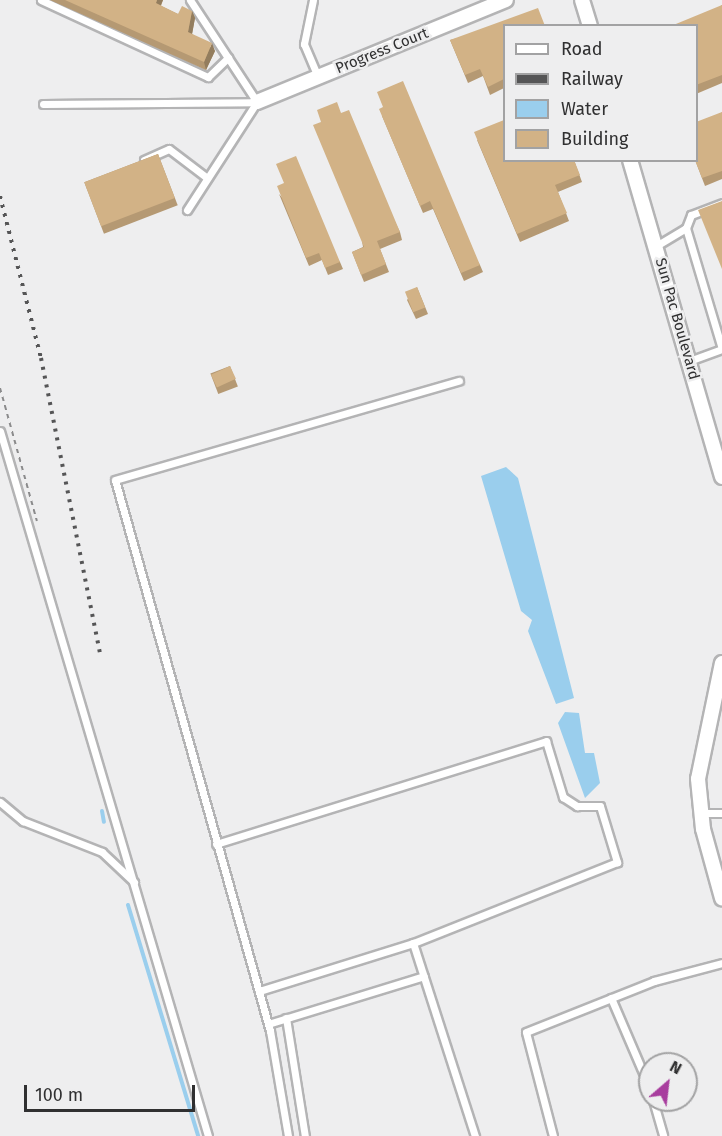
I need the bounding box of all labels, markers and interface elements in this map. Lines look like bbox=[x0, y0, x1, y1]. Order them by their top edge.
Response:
street label: Progress Court bbox=[333, 24, 431, 78]
legend bbox=[503, 24, 698, 162]
text: Road bbox=[561, 38, 603, 60]
text: Railway bbox=[561, 68, 623, 90]
text: Water bbox=[561, 98, 608, 120]
text: Building bbox=[561, 128, 628, 150]
street label: Sun Pac Boulevard bbox=[651, 256, 703, 382]
north arrow bbox=[638, 1052, 698, 1112]
text: N bbox=[667, 1057, 685, 1078]
scale bar bbox=[27, 1073, 198, 1111]
text: 100 m bbox=[35, 1084, 83, 1106]

